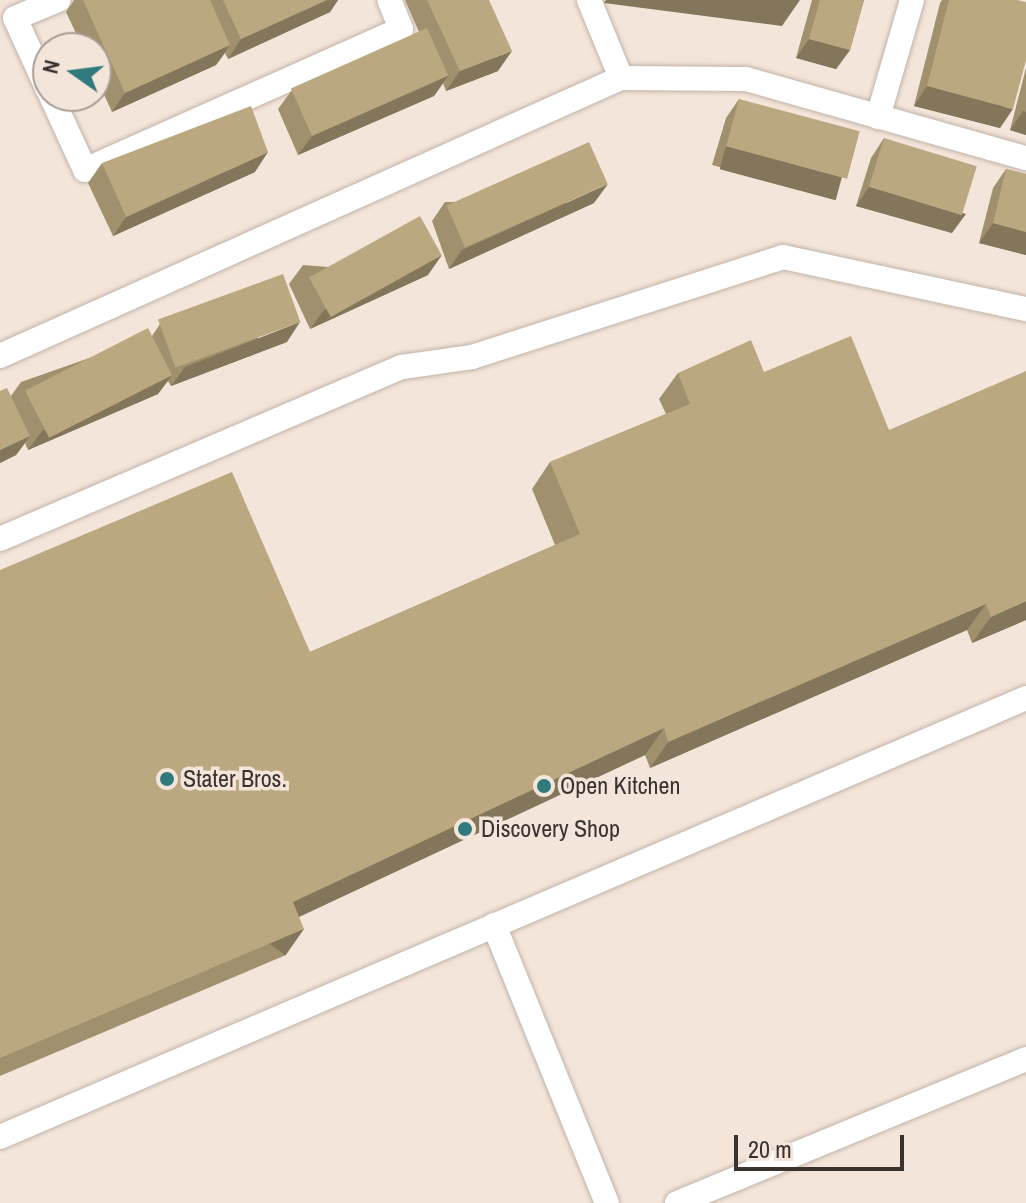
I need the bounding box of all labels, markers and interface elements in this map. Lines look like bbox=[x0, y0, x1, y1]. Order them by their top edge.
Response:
north arrow bbox=[32, 32, 112, 112]
text: N bbox=[35, 57, 67, 77]
place label: Stater Bros. bbox=[183, 765, 287, 793]
marker: Stater Bros. bbox=[158, 770, 176, 788]
place label: Open Kitchen bbox=[560, 772, 680, 800]
marker: Open Kitchen bbox=[535, 777, 553, 795]
place label: Discovery Shop bbox=[481, 815, 620, 843]
marker: Discovery Shop bbox=[456, 820, 474, 838]
scale bar bbox=[738, 1119, 908, 1169]
text: 20 m bbox=[748, 1133, 792, 1165]

